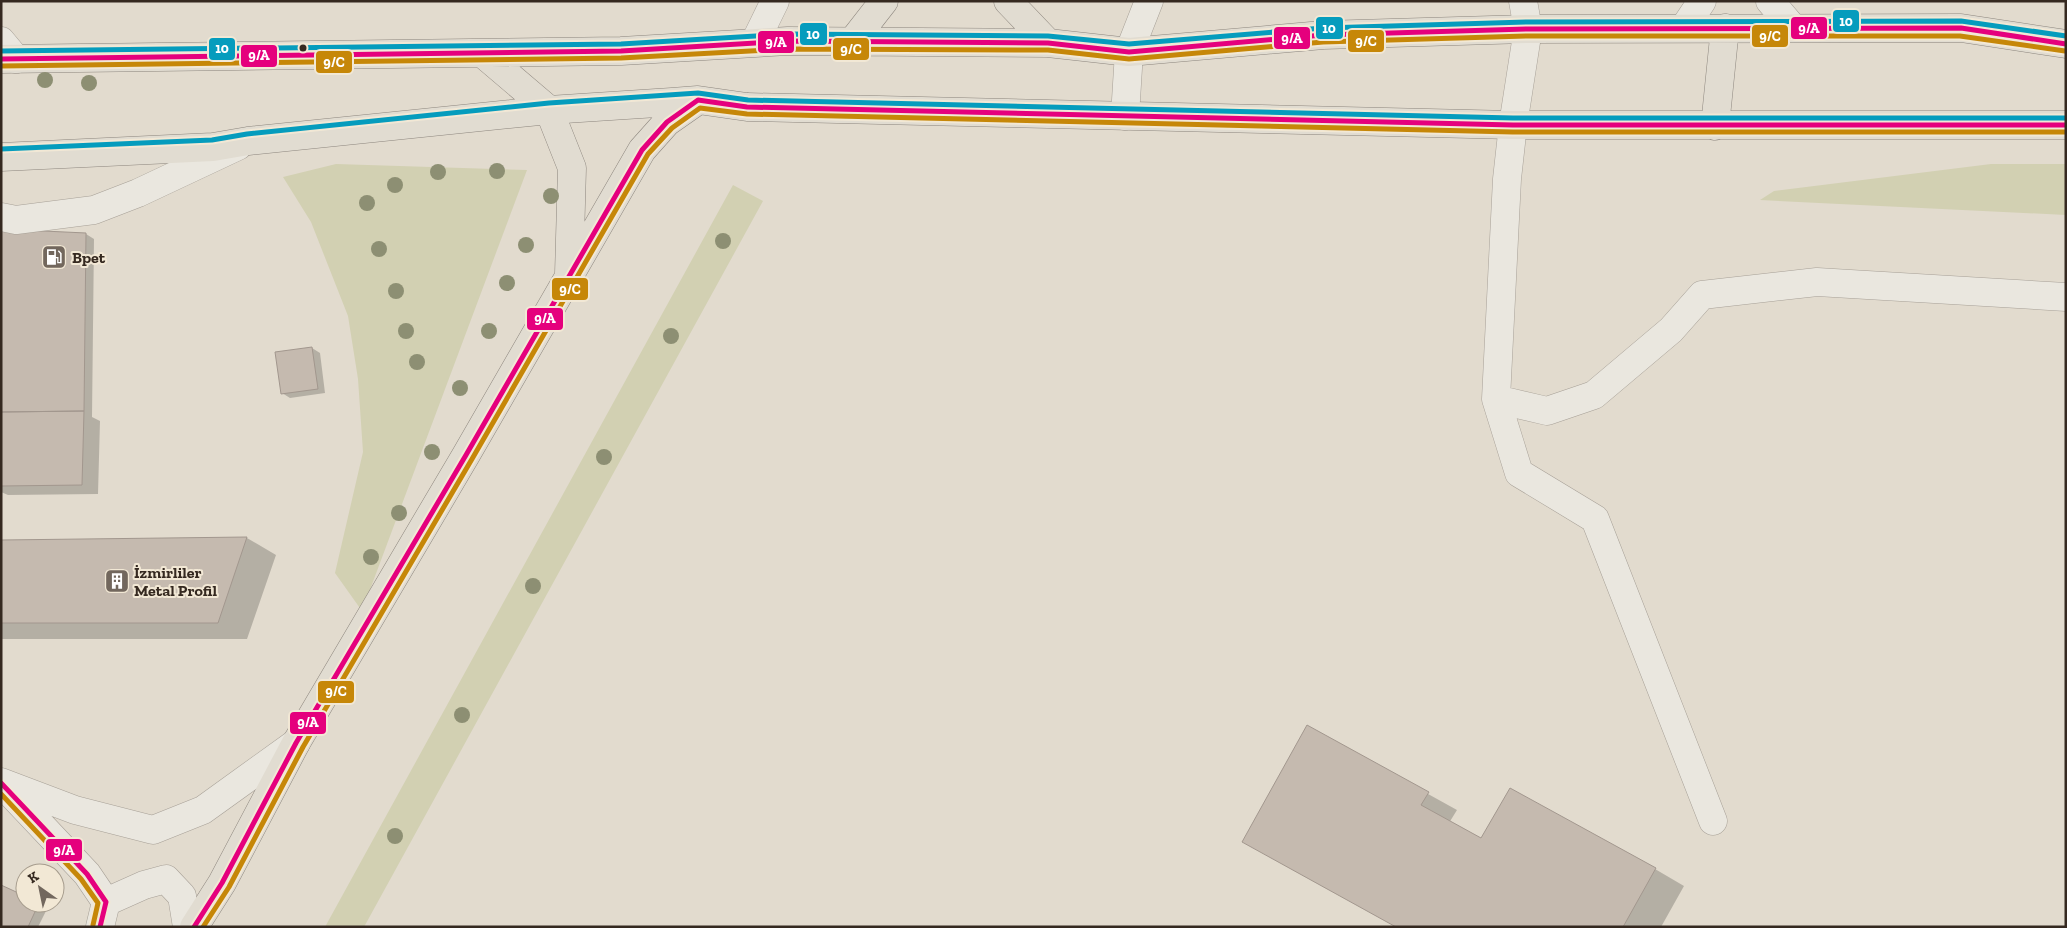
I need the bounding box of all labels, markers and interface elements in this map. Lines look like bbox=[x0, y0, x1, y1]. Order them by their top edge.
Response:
line badge: 10 bbox=[1832, 9, 1860, 33]
text: 10 bbox=[1839, 13, 1853, 30]
line badge: 10 bbox=[1315, 16, 1344, 40]
line badge: 9/A bbox=[1790, 16, 1828, 40]
text: 10 bbox=[1322, 20, 1336, 37]
text: 9/A bbox=[1798, 20, 1820, 37]
line badge: 10 bbox=[799, 22, 828, 46]
line badge: 9/C bbox=[1751, 24, 1789, 48]
text: 10 bbox=[806, 26, 820, 43]
line badge: 9/A bbox=[1273, 26, 1311, 50]
text: 9/C bbox=[1759, 28, 1781, 45]
line badge: 9/C bbox=[1347, 29, 1385, 53]
line badge: 9/A bbox=[757, 30, 795, 54]
text: 9/A bbox=[1281, 30, 1303, 47]
text: 9/C bbox=[1355, 33, 1377, 50]
text: 9/A bbox=[765, 34, 787, 51]
line badge: 10 bbox=[208, 37, 236, 61]
line badge: 9/C bbox=[832, 37, 870, 61]
text: 10 bbox=[215, 40, 229, 57]
text: 9/C bbox=[840, 41, 862, 58]
unlabelled marker bbox=[298, 43, 308, 53]
line badge: 9/A bbox=[240, 44, 278, 68]
text: 9/A bbox=[248, 47, 270, 64]
line badge: 9/C bbox=[315, 50, 353, 74]
text: 9/C bbox=[323, 54, 345, 71]
fuel station icon: Bpet bbox=[41, 244, 67, 270]
place label: Bpet bbox=[72, 248, 106, 267]
line badge: 9/C bbox=[551, 277, 589, 301]
text: 9/C bbox=[559, 281, 581, 298]
line badge: 9/A bbox=[526, 307, 564, 331]
text: 9/A bbox=[534, 310, 556, 327]
place label: İzmirliler Metal Profil bbox=[134, 563, 217, 600]
building icon: İzmirliler Metal Profil bbox=[104, 568, 130, 594]
line badge: 9/C bbox=[317, 680, 355, 704]
text: 9/C bbox=[325, 683, 347, 700]
line badge: 9/A bbox=[289, 711, 327, 735]
text: 9/A bbox=[297, 714, 319, 731]
line badge: 9/A bbox=[45, 838, 83, 862]
text: 9/A bbox=[53, 842, 75, 859]
north arrow bbox=[15, 863, 65, 913]
text: K bbox=[25, 868, 42, 887]

